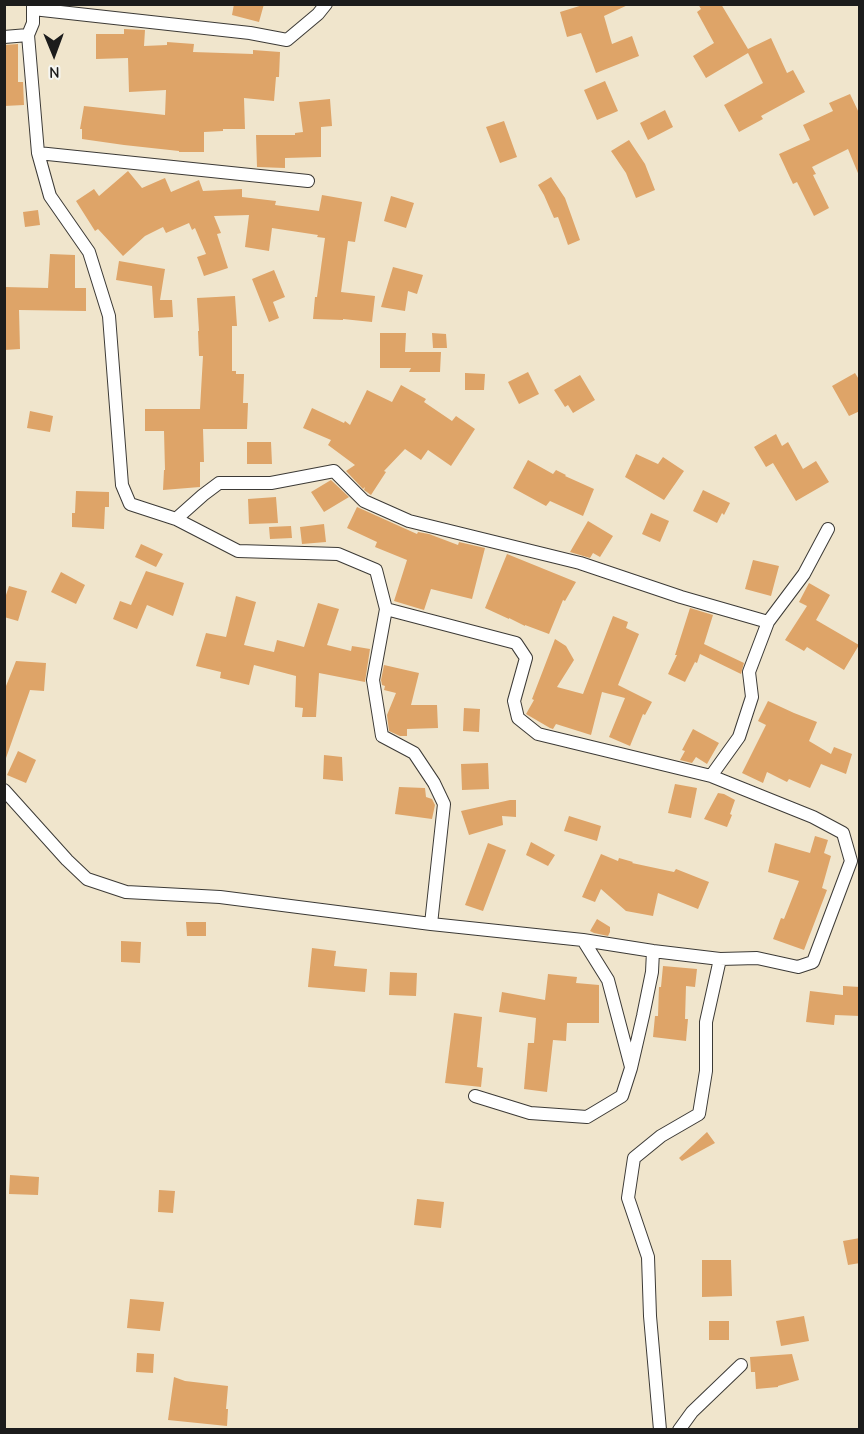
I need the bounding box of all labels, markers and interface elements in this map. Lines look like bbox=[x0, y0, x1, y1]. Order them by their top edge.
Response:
north arrow bbox=[24, 24, 84, 84]
text: N bbox=[49, 63, 60, 81]

